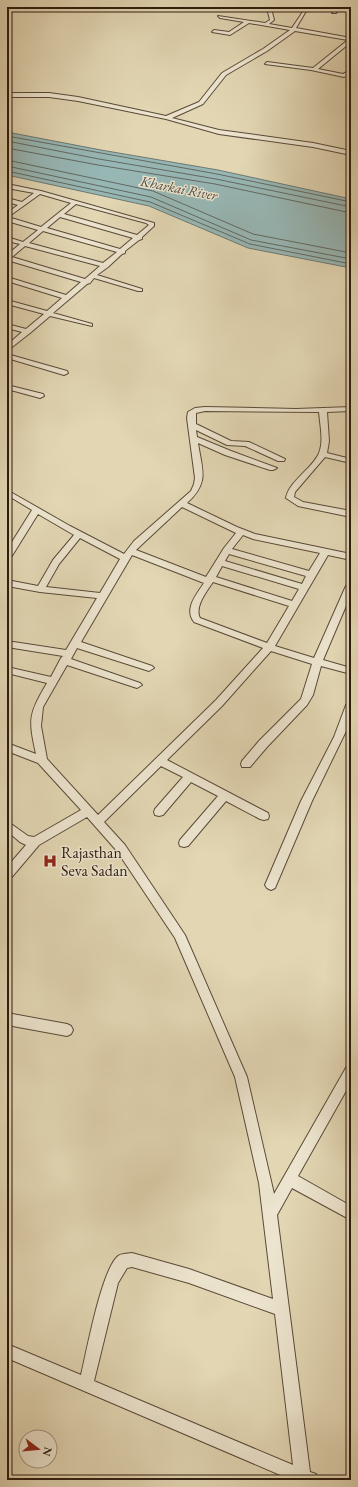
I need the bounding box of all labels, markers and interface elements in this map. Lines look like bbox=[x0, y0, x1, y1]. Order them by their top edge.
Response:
water label: Kharkai River bbox=[138, 172, 220, 204]
place label: Rajasthan Seva Sadan bbox=[61, 842, 128, 881]
hospital icon: Rajasthan Seva Sadan bbox=[42, 853, 58, 869]
north arrow bbox=[18, 1429, 58, 1469]
text: N bbox=[40, 1446, 56, 1458]

